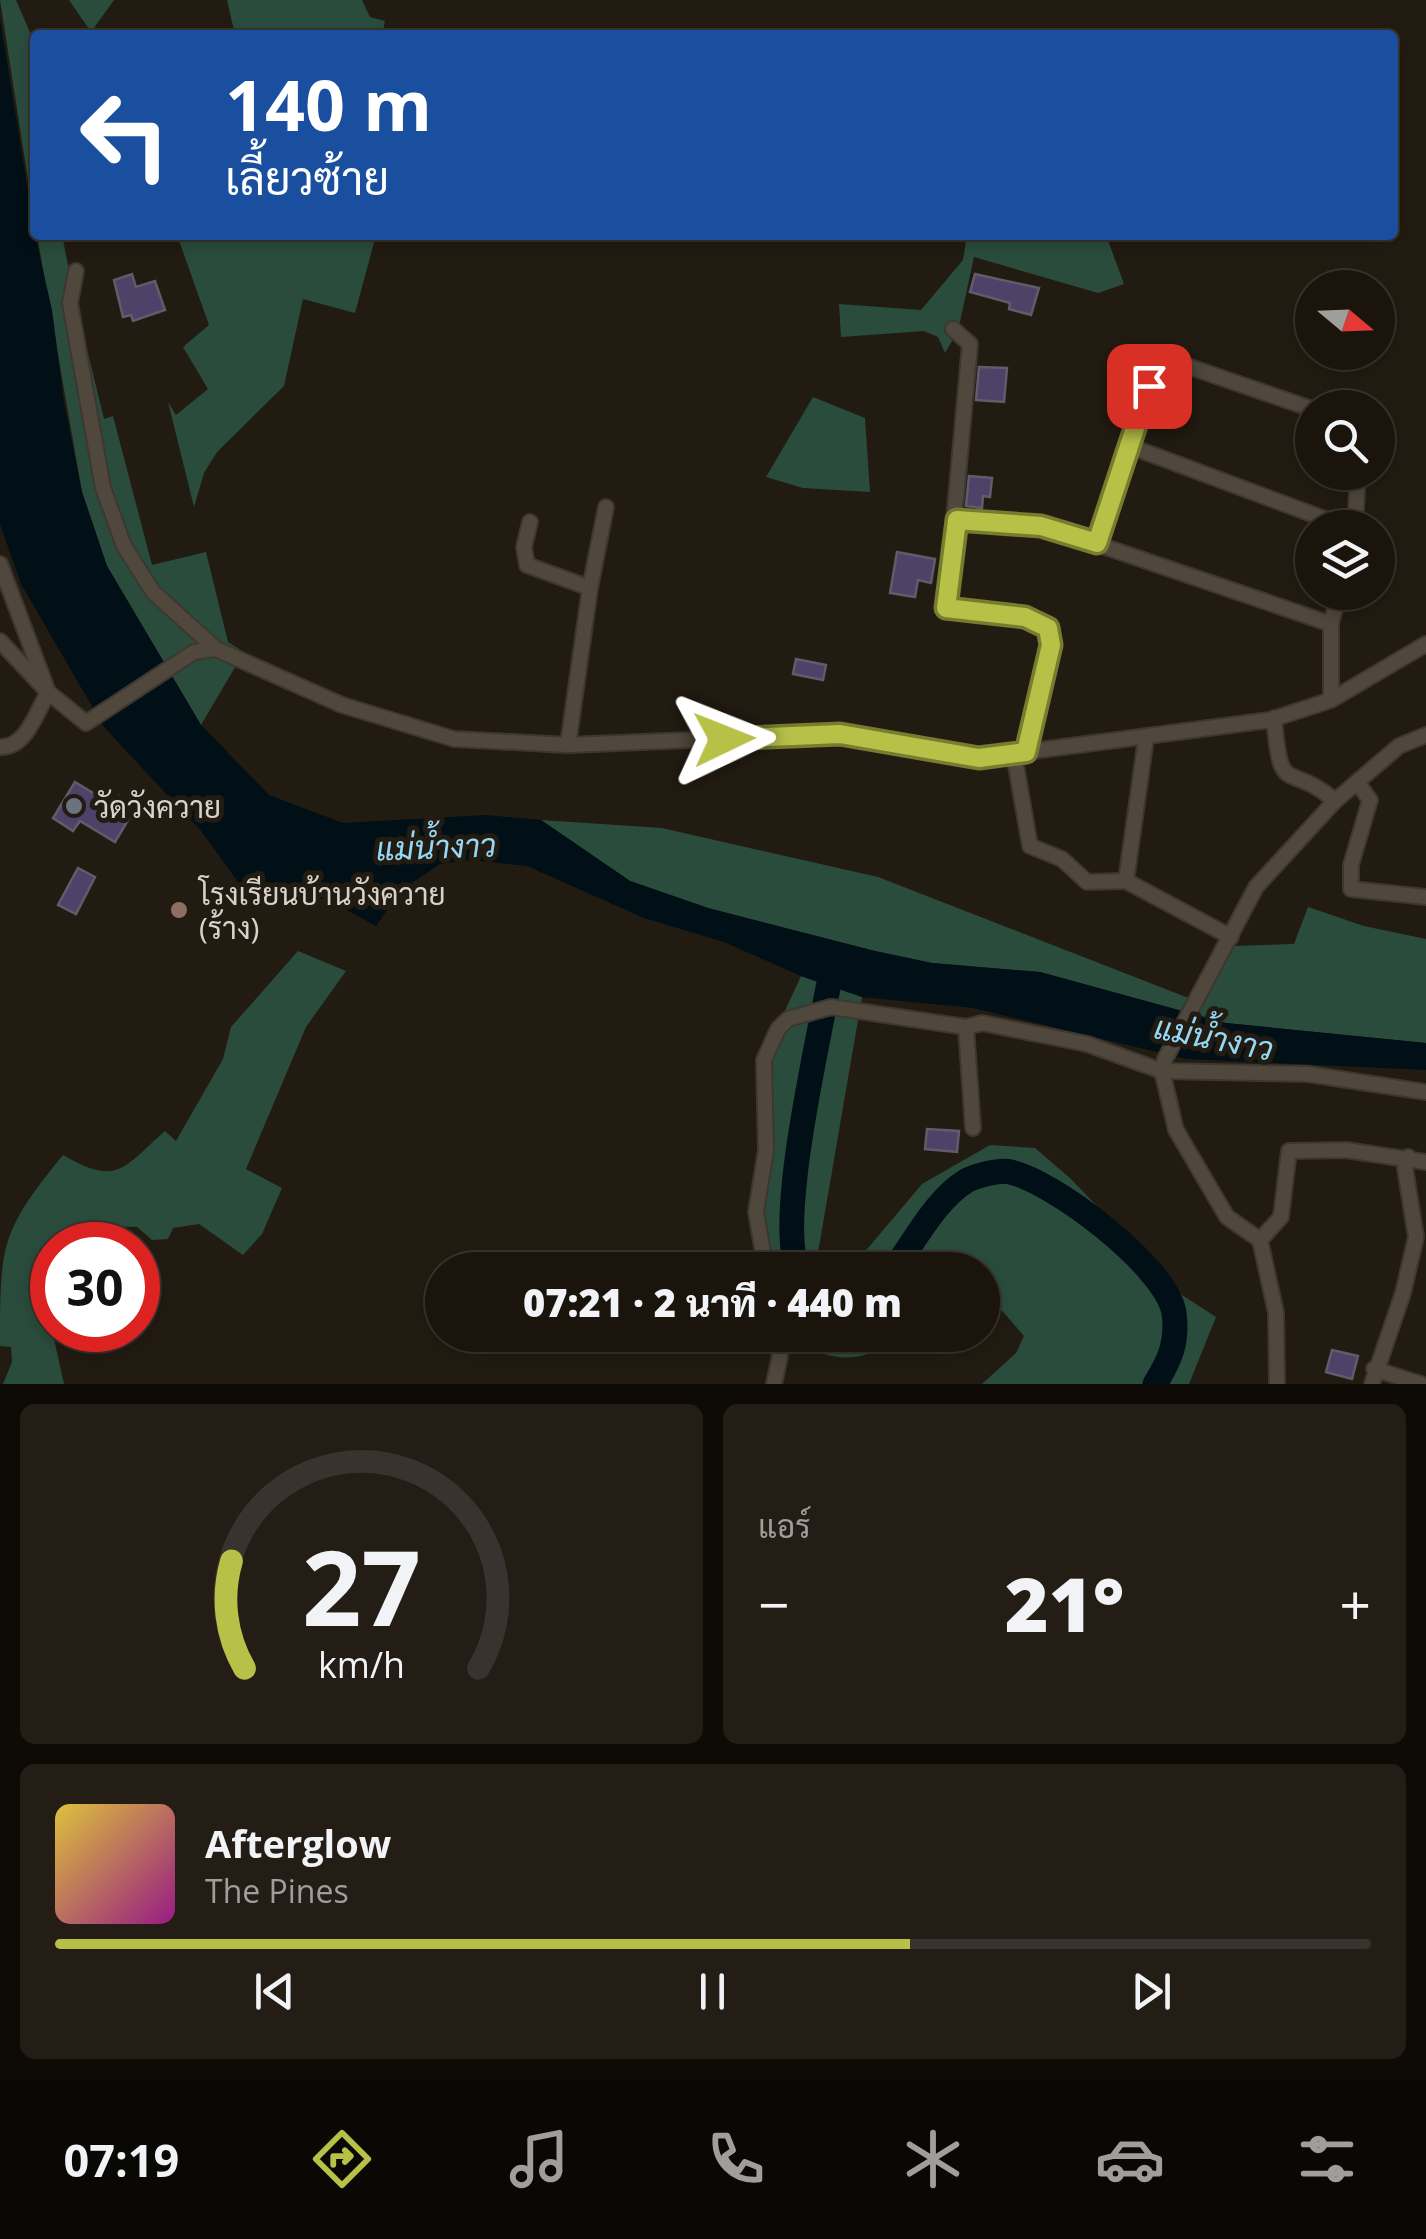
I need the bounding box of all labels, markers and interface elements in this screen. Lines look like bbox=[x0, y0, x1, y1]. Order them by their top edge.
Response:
text: 140 m bbox=[225, 56, 432, 152]
icon: left bbox=[60, 70, 190, 200]
text: เลี้ยวซ้าย bbox=[225, 147, 389, 208]
north arrow bbox=[1295, 270, 1395, 370]
map controls bbox=[1295, 270, 1395, 610]
pin bbox=[1107, 344, 1192, 429]
icon: arrive bbox=[1122, 359, 1177, 414]
button: search bbox=[1295, 390, 1395, 490]
button: layers bbox=[1295, 510, 1395, 610]
position arrow bbox=[672, 687, 776, 791]
place label: วัดวังควาย bbox=[94, 786, 221, 827]
marker: วัดวังควาย bbox=[63, 795, 85, 817]
water label: แม่น้ำงาว bbox=[375, 816, 497, 870]
place label: โรงเรียนบ้านวังควาย (ร้าง) bbox=[197, 873, 446, 948]
marker: โรงเรียนบ้านวังควาย (ร้าง) bbox=[168, 899, 190, 921]
water label: แม่น้ำงาว bbox=[1151, 999, 1278, 1070]
speed limit sign: 30 bbox=[30, 1222, 160, 1352]
text: 07:21 · 2 นาที · 440 m bbox=[523, 1276, 902, 1328]
text: แอร์ bbox=[758, 1504, 811, 1547]
text: 27 bbox=[302, 1515, 421, 1656]
text: 21° bbox=[1005, 1552, 1124, 1654]
text: − bbox=[758, 1566, 789, 1641]
text: + bbox=[1340, 1566, 1371, 1641]
text: km/h bbox=[318, 1640, 405, 1688]
text: Afterglow bbox=[205, 1817, 391, 1869]
text: The Pines bbox=[205, 1869, 349, 1912]
icon: previous bbox=[247, 1964, 302, 2019]
icon: pause bbox=[685, 1964, 740, 2019]
icon: next bbox=[1124, 1964, 1179, 2019]
icon: directions bbox=[307, 2124, 377, 2194]
icon: music bbox=[504, 2124, 574, 2194]
icon: phone bbox=[701, 2124, 771, 2194]
icon: climate bbox=[898, 2124, 968, 2194]
icon: car bbox=[1095, 2124, 1165, 2194]
icon: filters bbox=[1292, 2124, 1362, 2194]
text: 07:19 bbox=[64, 2129, 179, 2190]

